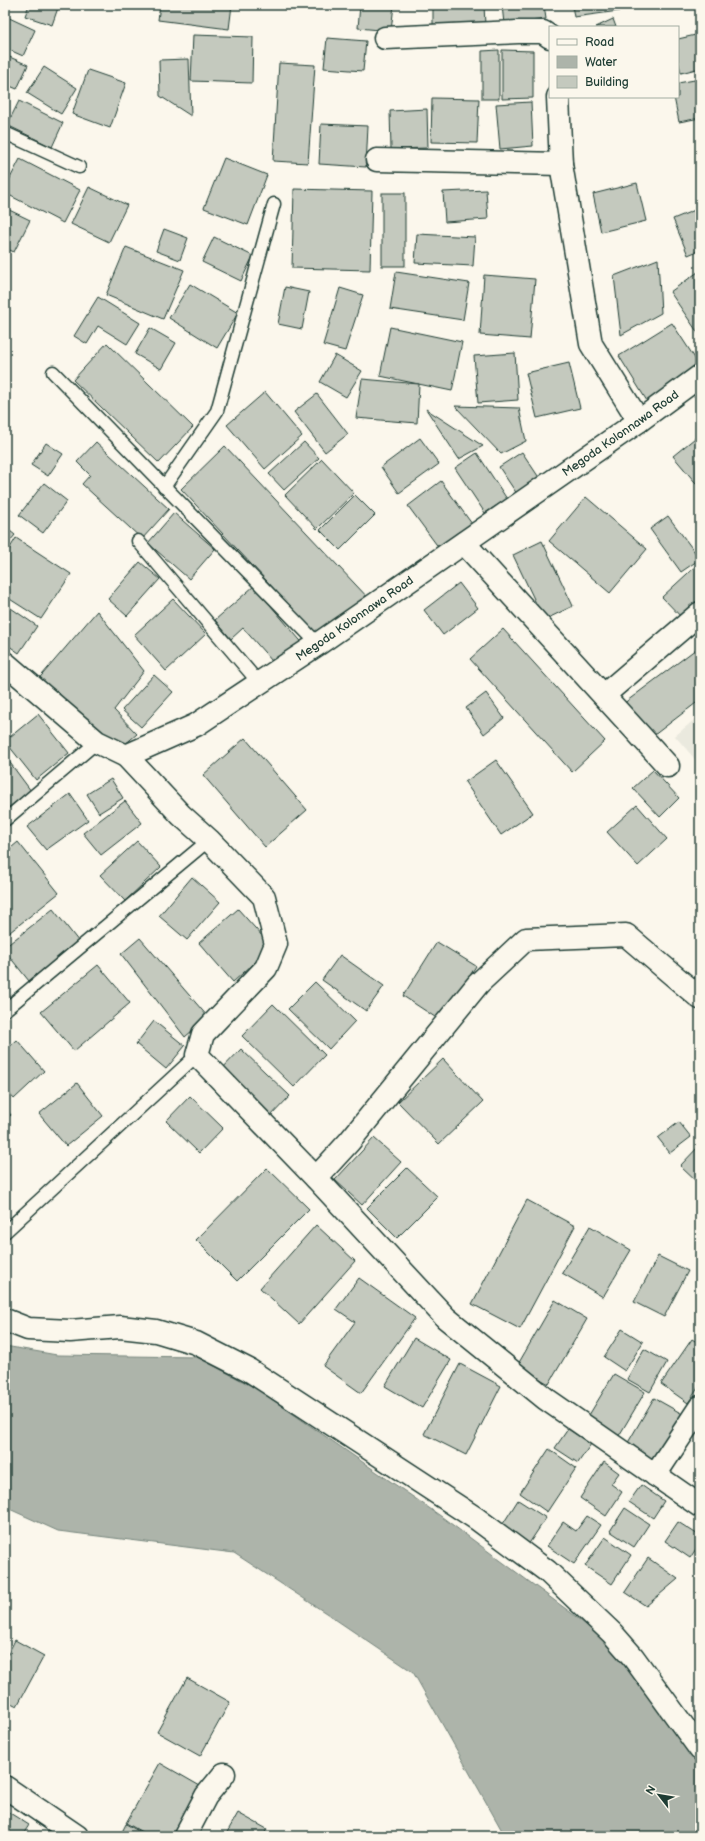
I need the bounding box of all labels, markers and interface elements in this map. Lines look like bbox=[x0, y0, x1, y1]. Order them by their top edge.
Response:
legend bbox=[549, 26, 679, 98]
text: Road bbox=[585, 35, 614, 50]
text: Water bbox=[585, 55, 617, 70]
text: Building bbox=[585, 75, 629, 90]
street label: Megoda Kolonnawa Road bbox=[559, 387, 682, 480]
street label: Megoda Kolonnawa Road bbox=[293, 573, 416, 664]
north arrow bbox=[639, 1775, 679, 1815]
text: N bbox=[643, 1783, 659, 1797]

